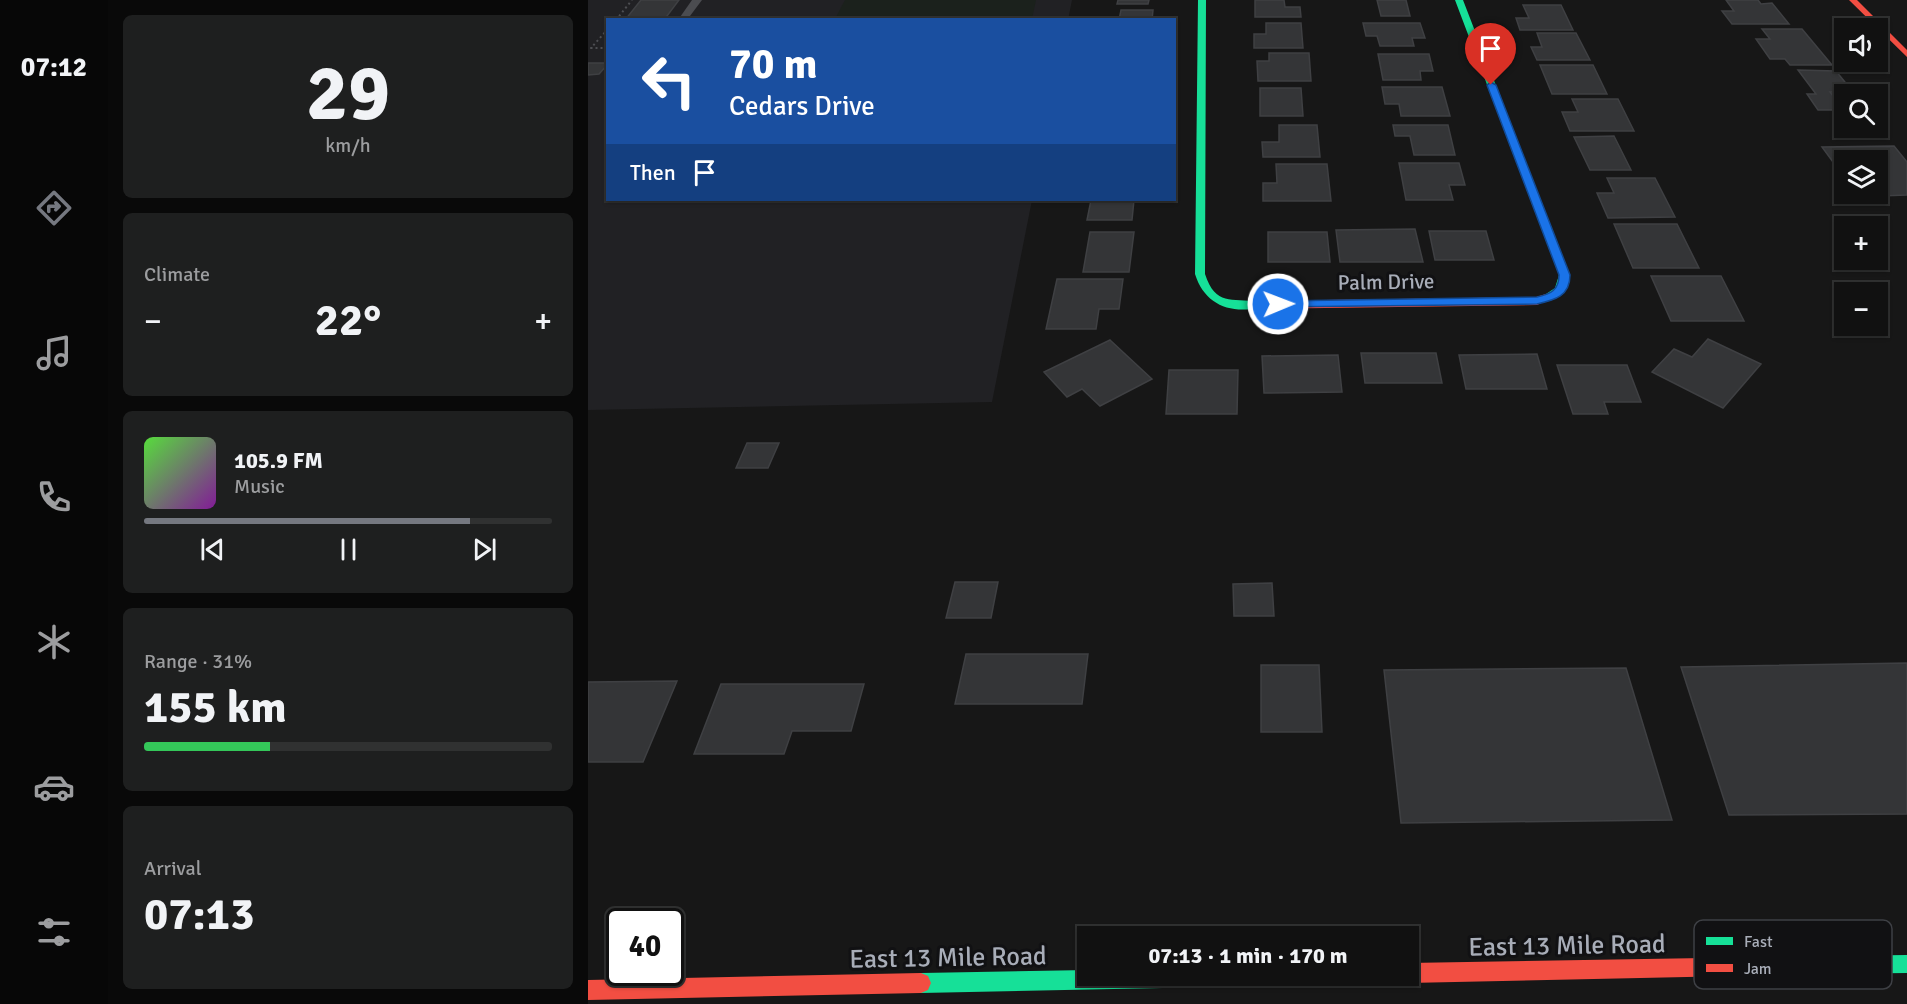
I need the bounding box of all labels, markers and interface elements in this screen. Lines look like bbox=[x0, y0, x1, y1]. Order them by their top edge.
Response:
map controls bbox=[1834, 18, 1888, 336]
button: sound bbox=[1834, 18, 1888, 72]
pin bbox=[1465, 23, 1516, 85]
icon: arrive bbox=[1474, 32, 1507, 65]
text: 70 m bbox=[729, 39, 818, 90]
icon: left bbox=[630, 42, 708, 120]
text: 29 bbox=[306, 46, 390, 142]
text: 07:12 bbox=[21, 51, 87, 84]
button: search bbox=[1834, 84, 1888, 138]
text: Cedars Drive bbox=[729, 90, 875, 123]
text: km/h bbox=[325, 133, 371, 158]
button: layers bbox=[1834, 150, 1888, 204]
icon: arrive bbox=[688, 156, 721, 189]
text: Then bbox=[630, 159, 676, 186]
icon: directions bbox=[33, 187, 75, 229]
button: + bbox=[1834, 216, 1888, 270]
text: Climate bbox=[144, 262, 210, 287]
street label: Palm Drive bbox=[1337, 268, 1435, 296]
position arrow bbox=[1246, 272, 1310, 336]
button: − bbox=[1834, 282, 1888, 336]
text: 22° bbox=[315, 293, 381, 348]
text: − bbox=[144, 301, 162, 342]
text: + bbox=[534, 301, 552, 342]
icon: music bbox=[33, 332, 75, 374]
text: 105.9 FM bbox=[234, 447, 323, 474]
text: Music bbox=[234, 474, 285, 499]
icon: phone bbox=[33, 476, 75, 518]
icon: previous bbox=[196, 533, 229, 566]
icon: pause bbox=[332, 533, 365, 566]
icon: next bbox=[468, 533, 501, 566]
icon: climate bbox=[33, 621, 75, 663]
text: Range · 31% bbox=[144, 649, 252, 674]
text: 155 km bbox=[144, 680, 287, 735]
icon: car bbox=[33, 766, 75, 808]
text: Arrival bbox=[144, 856, 202, 881]
text: 07:13 bbox=[144, 887, 254, 942]
speed limit sign: 40 bbox=[606, 908, 684, 986]
icon: filters bbox=[33, 911, 75, 953]
legend bbox=[1694, 920, 1892, 989]
street label: East 13 Mile Road bbox=[1468, 928, 1666, 964]
text: Fast bbox=[1744, 932, 1773, 952]
street label: East 13 Mile Road bbox=[849, 940, 1047, 976]
text: 07:13 · 1 min · 170 m bbox=[1148, 942, 1348, 969]
text: Jam bbox=[1744, 959, 1772, 979]

